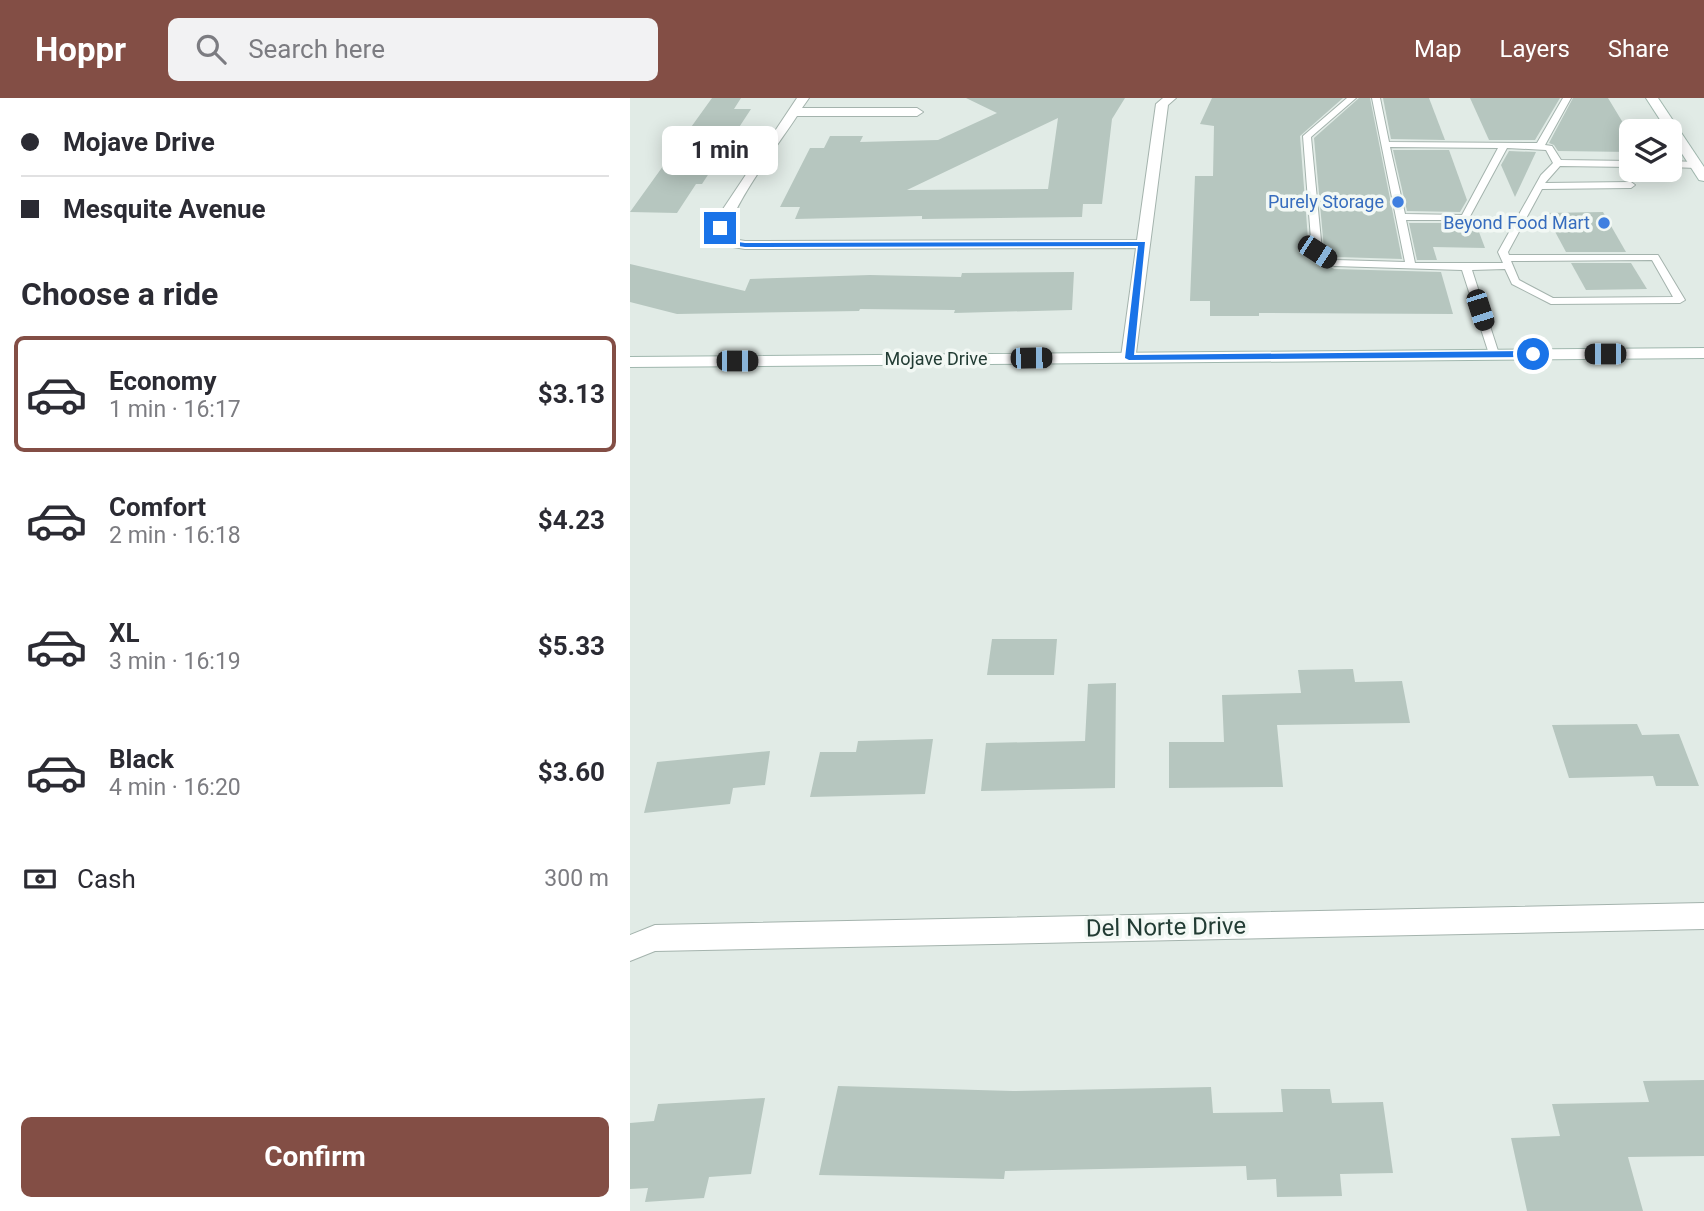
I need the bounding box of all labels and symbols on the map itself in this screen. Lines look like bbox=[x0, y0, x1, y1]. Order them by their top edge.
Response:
callout: 1 min bbox=[662, 127, 778, 176]
place label: Purely Storage bbox=[1268, 191, 1384, 212]
marker: Purely Storage bbox=[1390, 194, 1406, 210]
route end bbox=[704, 212, 736, 244]
place label: Beyond Food Mart bbox=[1443, 212, 1590, 233]
marker: Beyond Food Mart bbox=[1596, 215, 1612, 231]
car bbox=[1294, 232, 1341, 272]
car bbox=[1464, 287, 1497, 333]
route start bbox=[1517, 338, 1549, 370]
car bbox=[1585, 344, 1627, 365]
car bbox=[1010, 347, 1053, 369]
street label: Mojave Drive bbox=[885, 348, 988, 369]
car bbox=[717, 351, 759, 372]
street label: Del Norte Drive bbox=[1086, 912, 1246, 942]

